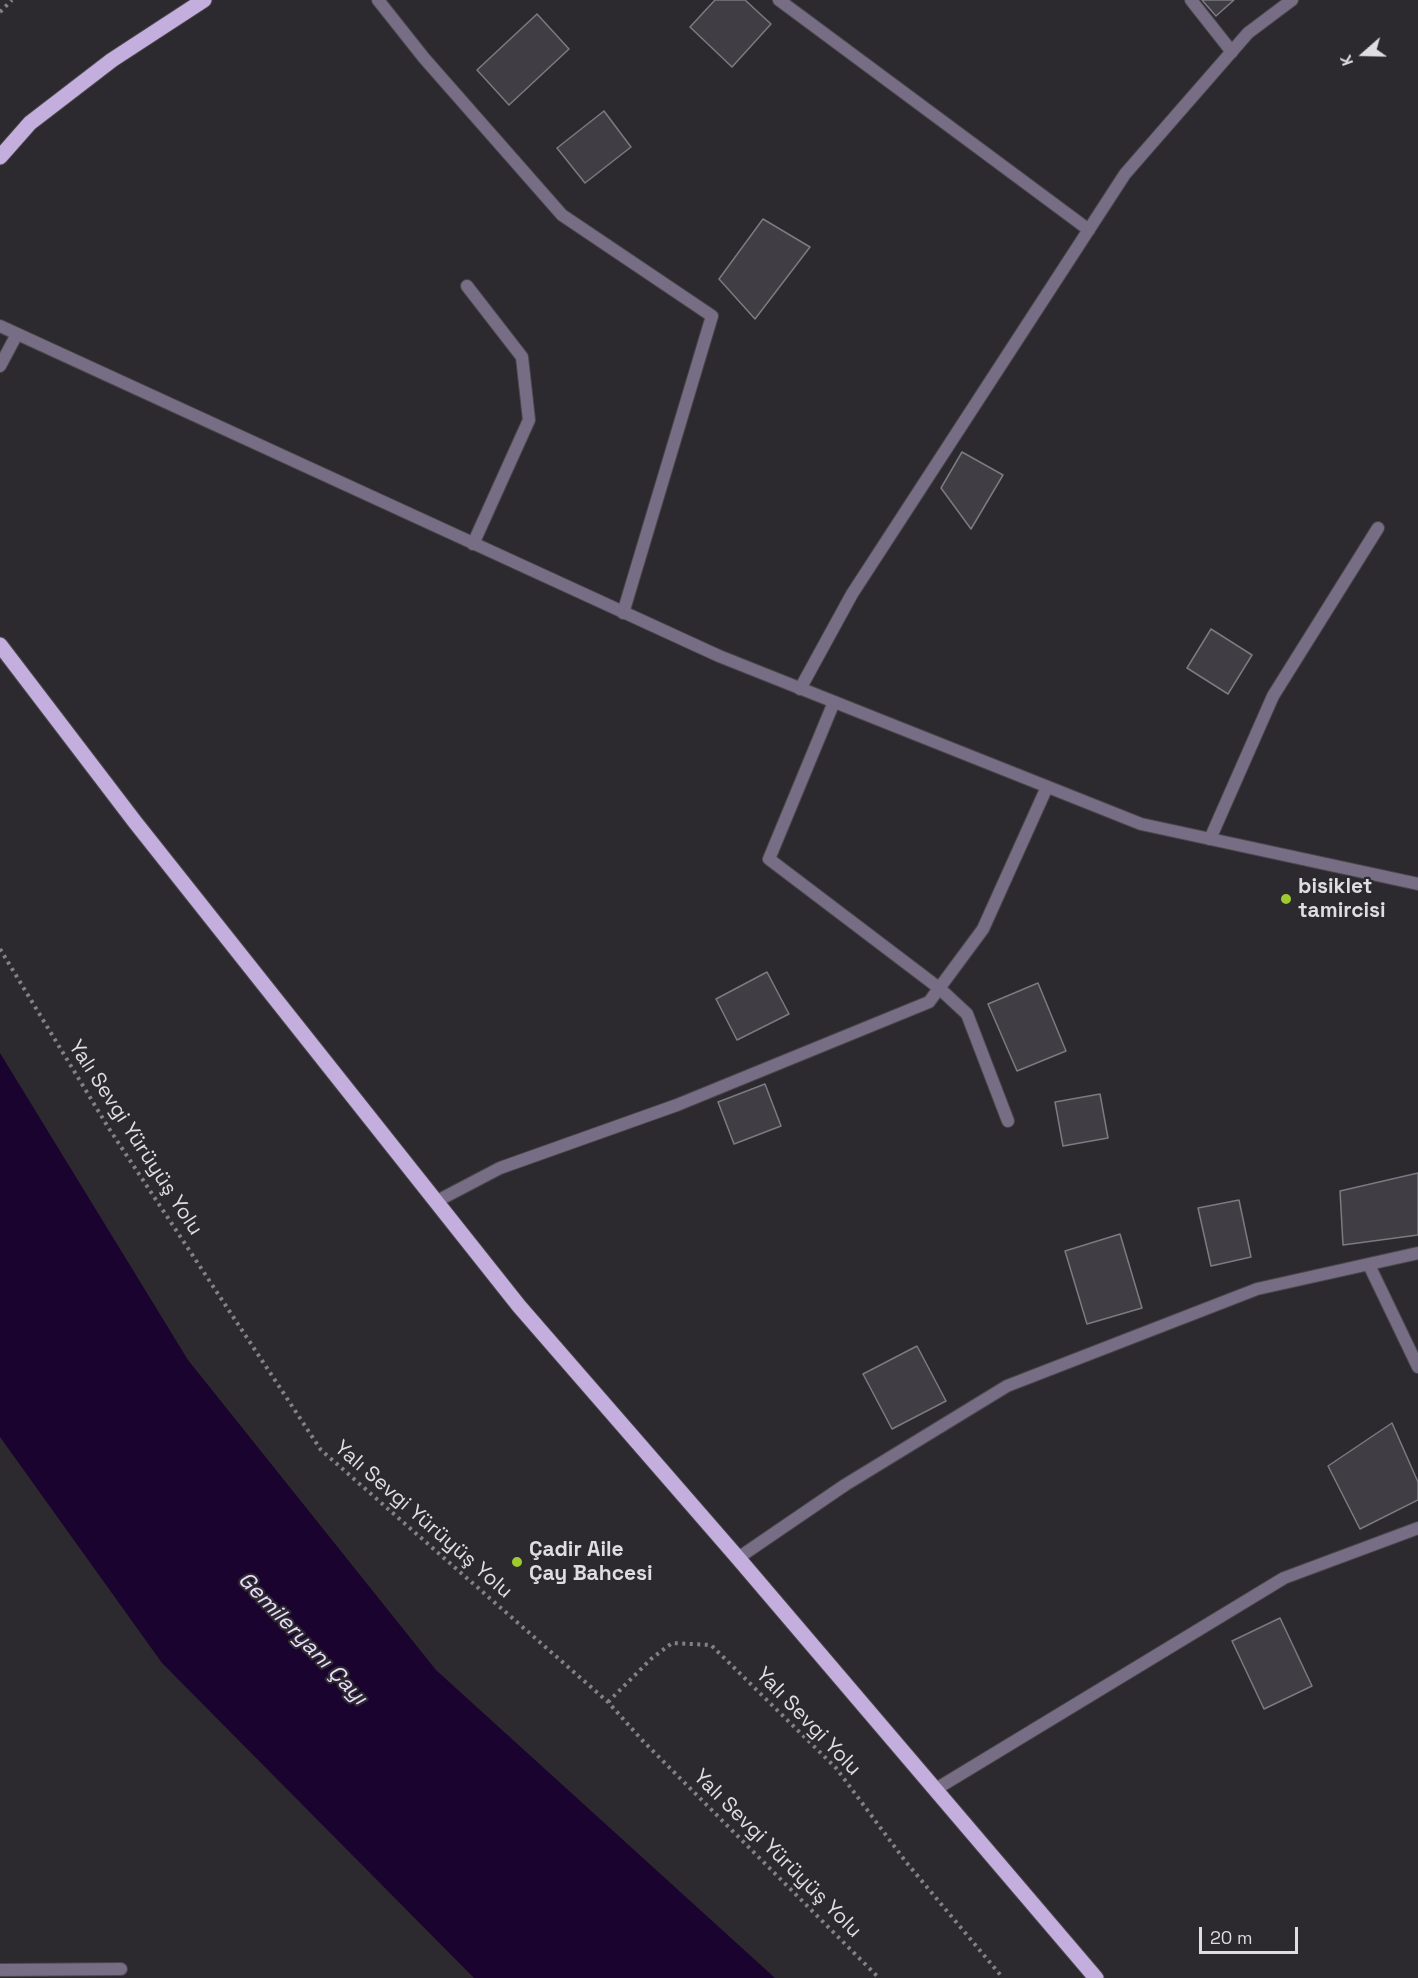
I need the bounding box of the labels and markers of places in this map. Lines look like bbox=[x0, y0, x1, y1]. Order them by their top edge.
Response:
place label: bisiklet tamircisi bbox=[1298, 874, 1386, 924]
marker: bisiklet tamircisi bbox=[1279, 892, 1293, 906]
place label: Çadir Aile Çay Bahcesi bbox=[529, 1537, 653, 1587]
marker: Çadir Aile Çay Bahcesi bbox=[510, 1555, 524, 1569]

